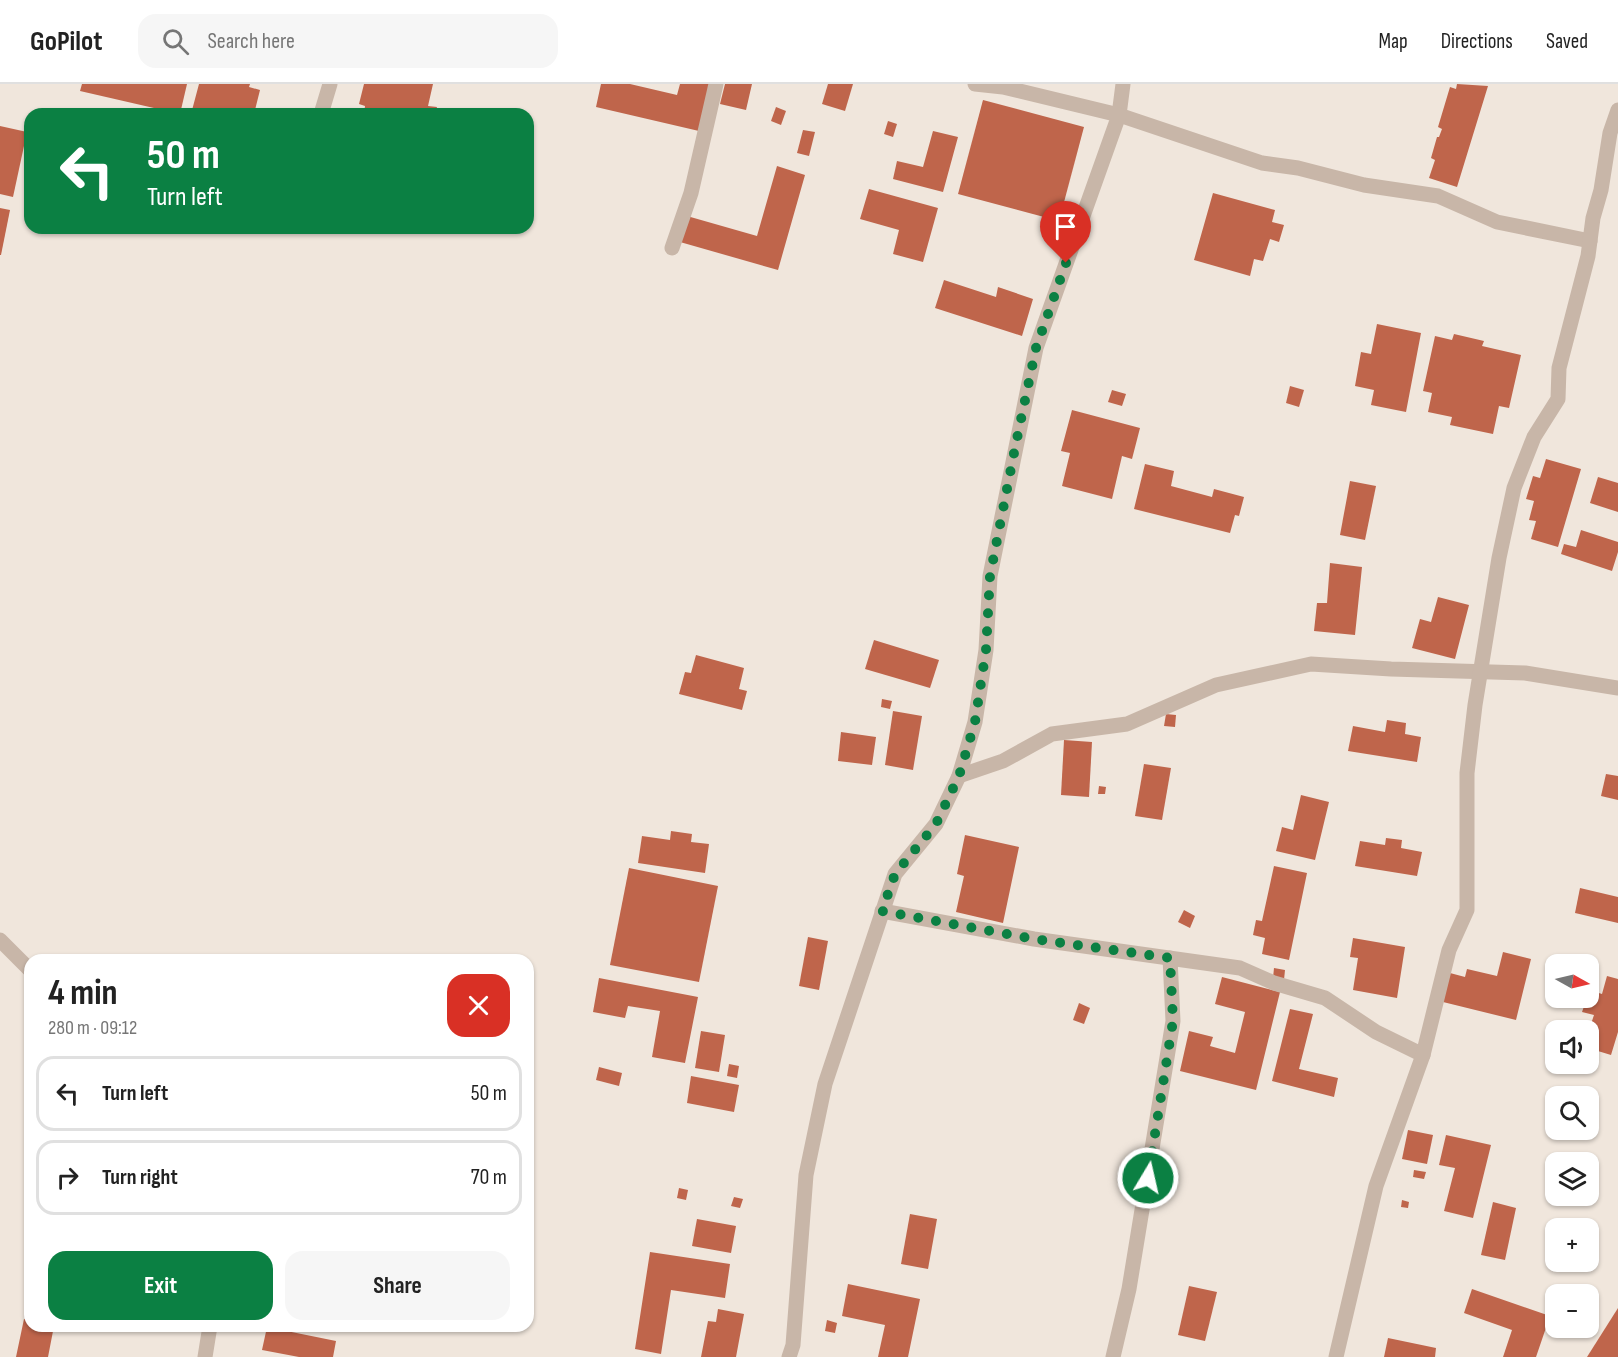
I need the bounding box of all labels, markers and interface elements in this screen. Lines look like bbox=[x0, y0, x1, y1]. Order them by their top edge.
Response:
search box bbox=[138, 14, 558, 68]
text: GoPilot bbox=[30, 25, 102, 58]
icon: search bbox=[159, 25, 192, 58]
text: Search here bbox=[207, 28, 295, 55]
text: Map bbox=[1378, 29, 1408, 54]
text: Directions bbox=[1441, 29, 1513, 54]
text: Saved bbox=[1546, 29, 1588, 54]
text: 50 m bbox=[147, 130, 220, 181]
icon: left bbox=[48, 132, 126, 210]
text: Turn left bbox=[147, 181, 223, 213]
pin bbox=[1040, 201, 1091, 263]
icon: arrive bbox=[1049, 210, 1082, 243]
north arrow bbox=[1545, 954, 1599, 1008]
map controls bbox=[1545, 954, 1599, 1338]
text: 4 min bbox=[48, 972, 118, 1015]
button: close bbox=[447, 974, 510, 1037]
text: 280 m · 09:12 bbox=[48, 1016, 137, 1040]
button: sound bbox=[1545, 1020, 1599, 1074]
icon: left bbox=[51, 1077, 84, 1110]
text: Turn left bbox=[102, 1080, 168, 1107]
text: 50 m bbox=[471, 1080, 507, 1107]
button: search bbox=[1545, 1086, 1599, 1140]
position arrow bbox=[1116, 1146, 1180, 1210]
button: layers bbox=[1545, 1152, 1599, 1206]
icon: right bbox=[51, 1161, 84, 1194]
text: Turn right bbox=[102, 1164, 178, 1191]
text: 70 m bbox=[471, 1164, 507, 1191]
button: + bbox=[1545, 1218, 1599, 1272]
button: Exit bbox=[48, 1251, 273, 1320]
button: Share bbox=[285, 1251, 510, 1320]
button: − bbox=[1545, 1284, 1599, 1338]

